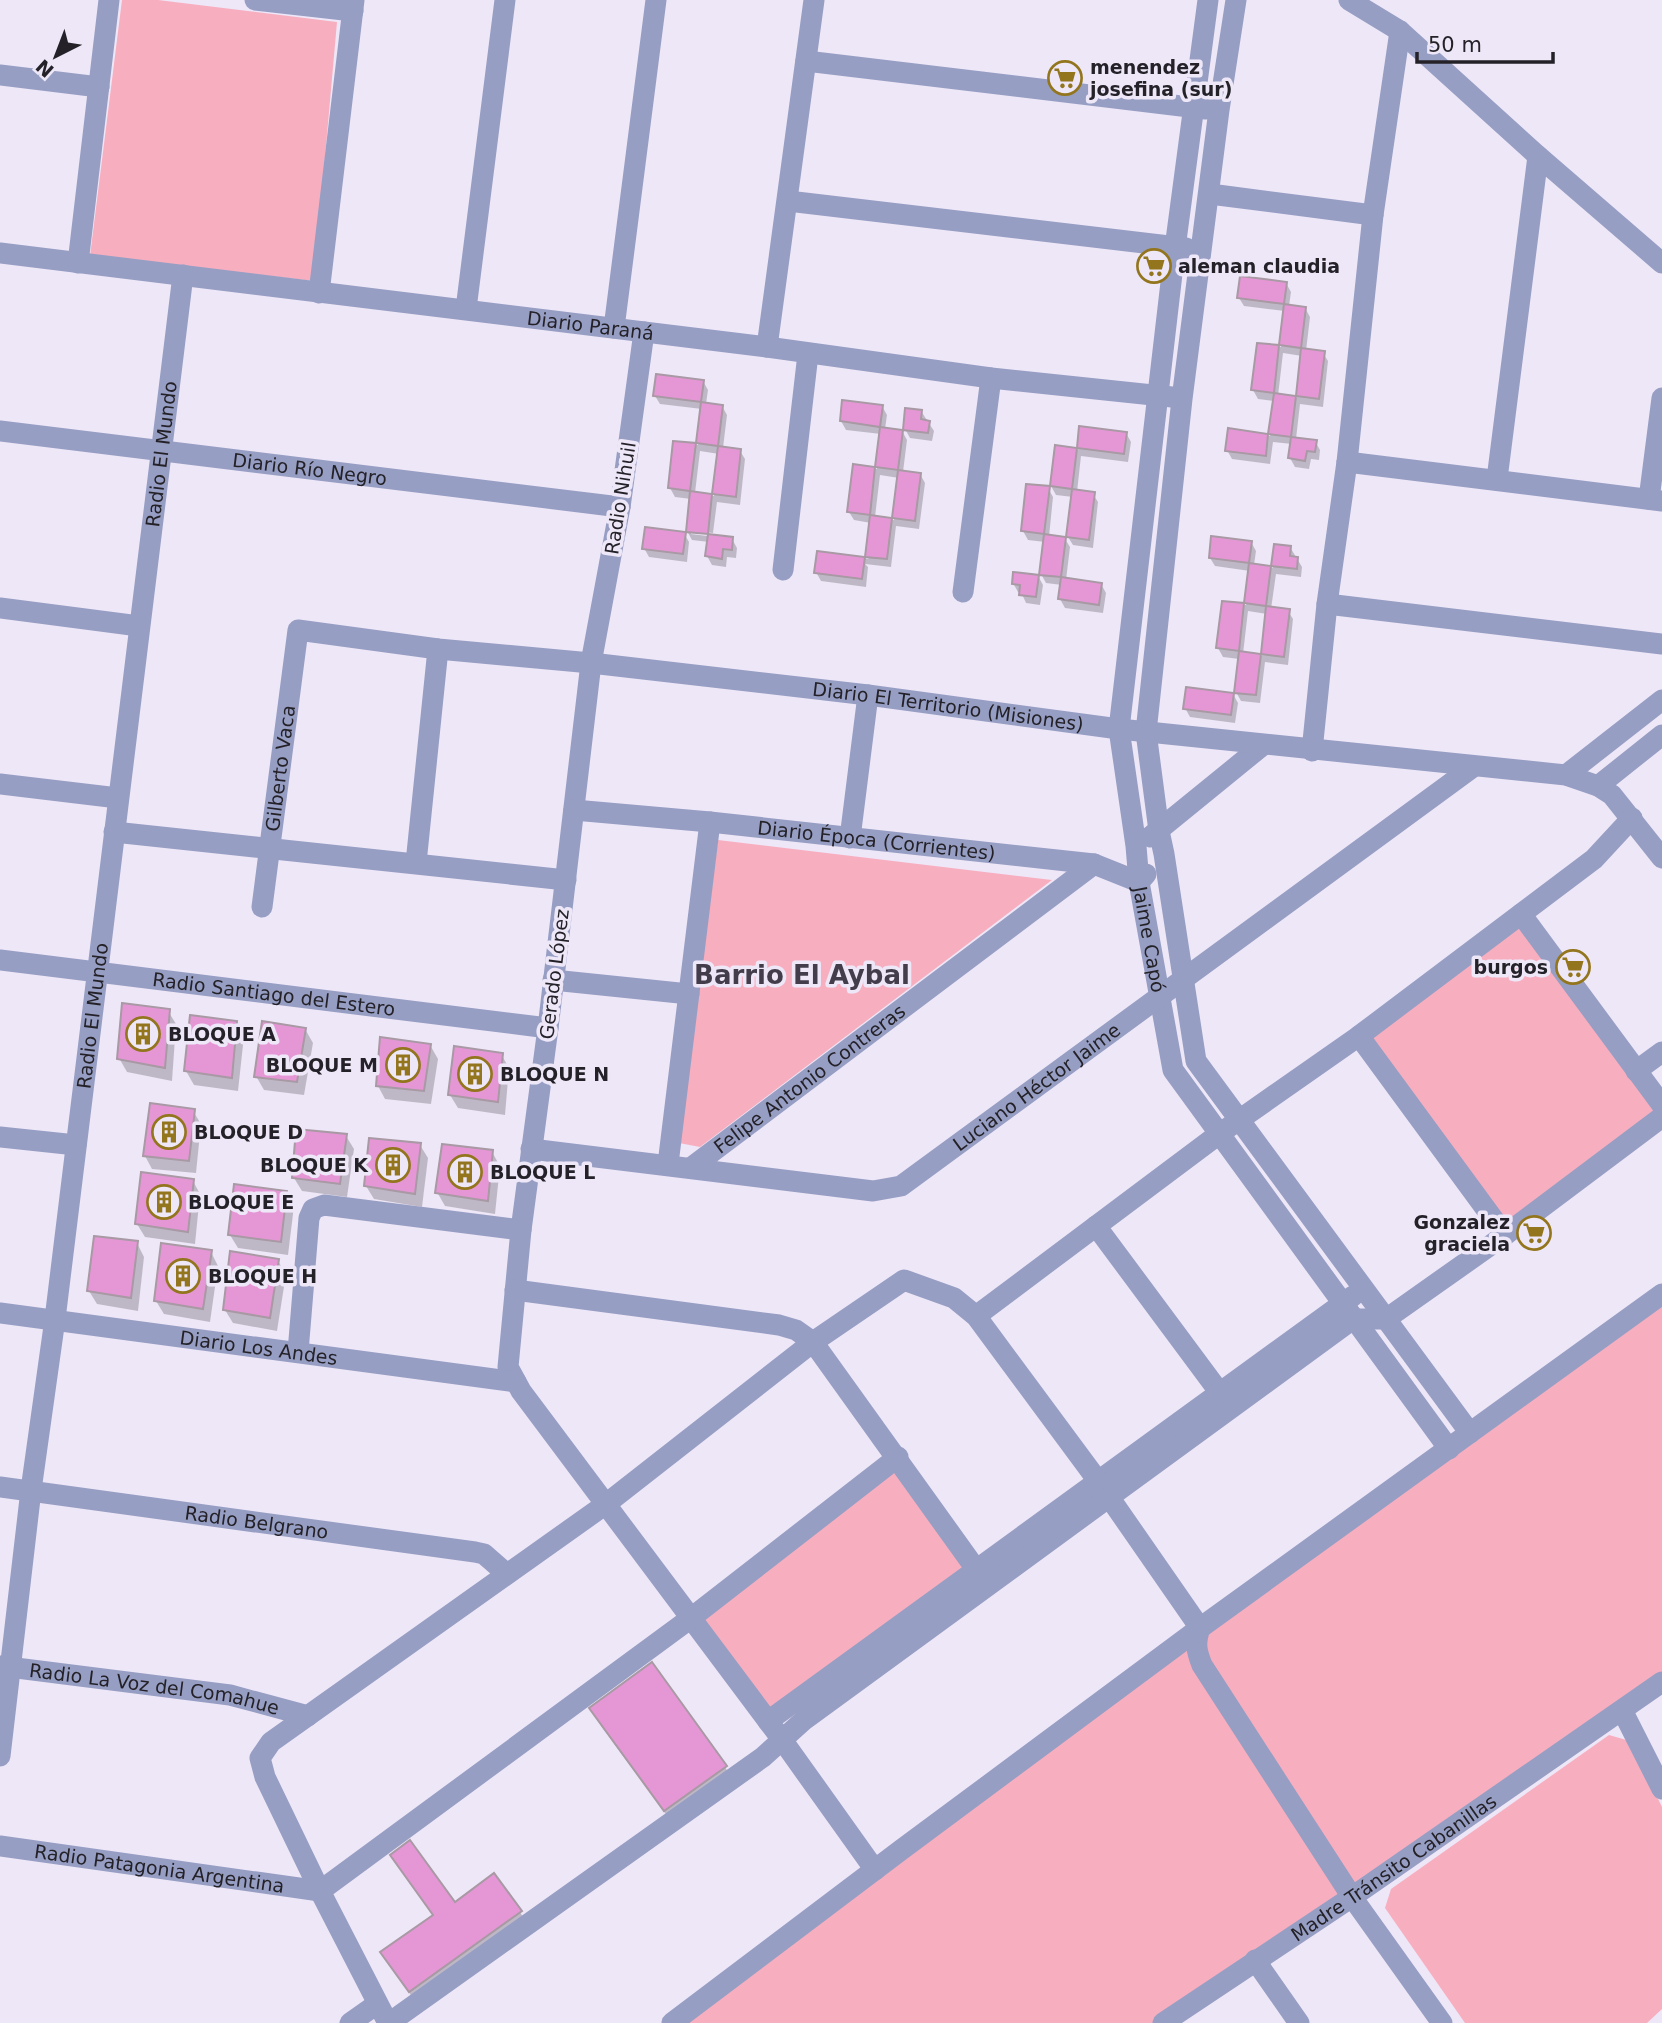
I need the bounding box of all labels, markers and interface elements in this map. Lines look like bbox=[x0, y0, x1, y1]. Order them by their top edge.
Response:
north arrow bbox=[21, 21, 91, 91]
scale bar bbox=[1417, 21, 1554, 65]
text: 50 m bbox=[1428, 33, 1482, 57]
text: N bbox=[31, 55, 58, 82]
place label: menendez josefina (sur) bbox=[1089, 56, 1232, 100]
supermarket icon: menendez josefina (sur) bbox=[1046, 59, 1084, 97]
supermarket icon: aleman claudia bbox=[1135, 247, 1173, 285]
place label: aleman claudia bbox=[1178, 255, 1340, 277]
street label: Diario Paraná bbox=[526, 307, 655, 344]
street label: Radio El Mundo bbox=[141, 380, 181, 528]
street label: Radio Nihuil bbox=[600, 440, 640, 556]
street label: Diario Río Negro bbox=[231, 449, 388, 489]
street label: Diario El Territorio (Misiones) bbox=[811, 678, 1085, 735]
street label: Gilberto Vaca bbox=[261, 704, 299, 833]
street label: Diario Época (Corrientes) bbox=[756, 816, 997, 864]
street label: Jaime Capó bbox=[1129, 883, 1170, 994]
street label: Gerado López bbox=[535, 908, 573, 1040]
street label: Radio El Mundo bbox=[72, 941, 112, 1090]
supermarket icon: burgos bbox=[1554, 948, 1592, 986]
place label: burgos bbox=[1474, 956, 1548, 978]
district label: Barrio El Aybal bbox=[694, 960, 910, 990]
street label: Radio Santiago del Estero bbox=[151, 968, 397, 1020]
street label: Felipe Antonio Contreras bbox=[709, 999, 909, 1158]
building icon: BLOQUE A bbox=[124, 1015, 162, 1053]
street label: Luciano Héctor Jaime bbox=[949, 1018, 1124, 1155]
place label: BLOQUE A bbox=[168, 1023, 276, 1045]
building icon: BLOQUE M bbox=[384, 1046, 422, 1084]
place label: BLOQUE M bbox=[266, 1054, 378, 1076]
building icon: BLOQUE N bbox=[456, 1055, 494, 1093]
place label: BLOQUE N bbox=[500, 1063, 609, 1085]
building icon: BLOQUE D bbox=[150, 1113, 188, 1151]
place label: BLOQUE D bbox=[194, 1121, 303, 1143]
building icon: BLOQUE K bbox=[374, 1146, 412, 1184]
building icon: BLOQUE L bbox=[446, 1153, 484, 1191]
place label: BLOQUE K bbox=[260, 1154, 369, 1176]
place label: BLOQUE L bbox=[490, 1161, 595, 1183]
building icon: BLOQUE E bbox=[145, 1183, 183, 1221]
place label: BLOQUE E bbox=[188, 1191, 294, 1213]
place label: Gonzalez graciela bbox=[1413, 1211, 1510, 1255]
supermarket icon: Gonzalez graciela bbox=[1515, 1214, 1553, 1252]
building icon: BLOQUE H bbox=[164, 1257, 202, 1295]
place label: BLOQUE H bbox=[208, 1265, 317, 1287]
street label: Diario Los Andes bbox=[178, 1326, 339, 1369]
street label: Radio Belgrano bbox=[183, 1501, 330, 1543]
street label: Radio La Voz del Comahue bbox=[28, 1659, 282, 1719]
street label: Madre Tránsito Cabanillas bbox=[1287, 1789, 1500, 1946]
street label: Radio Patagonia Argentina bbox=[33, 1840, 286, 1897]

